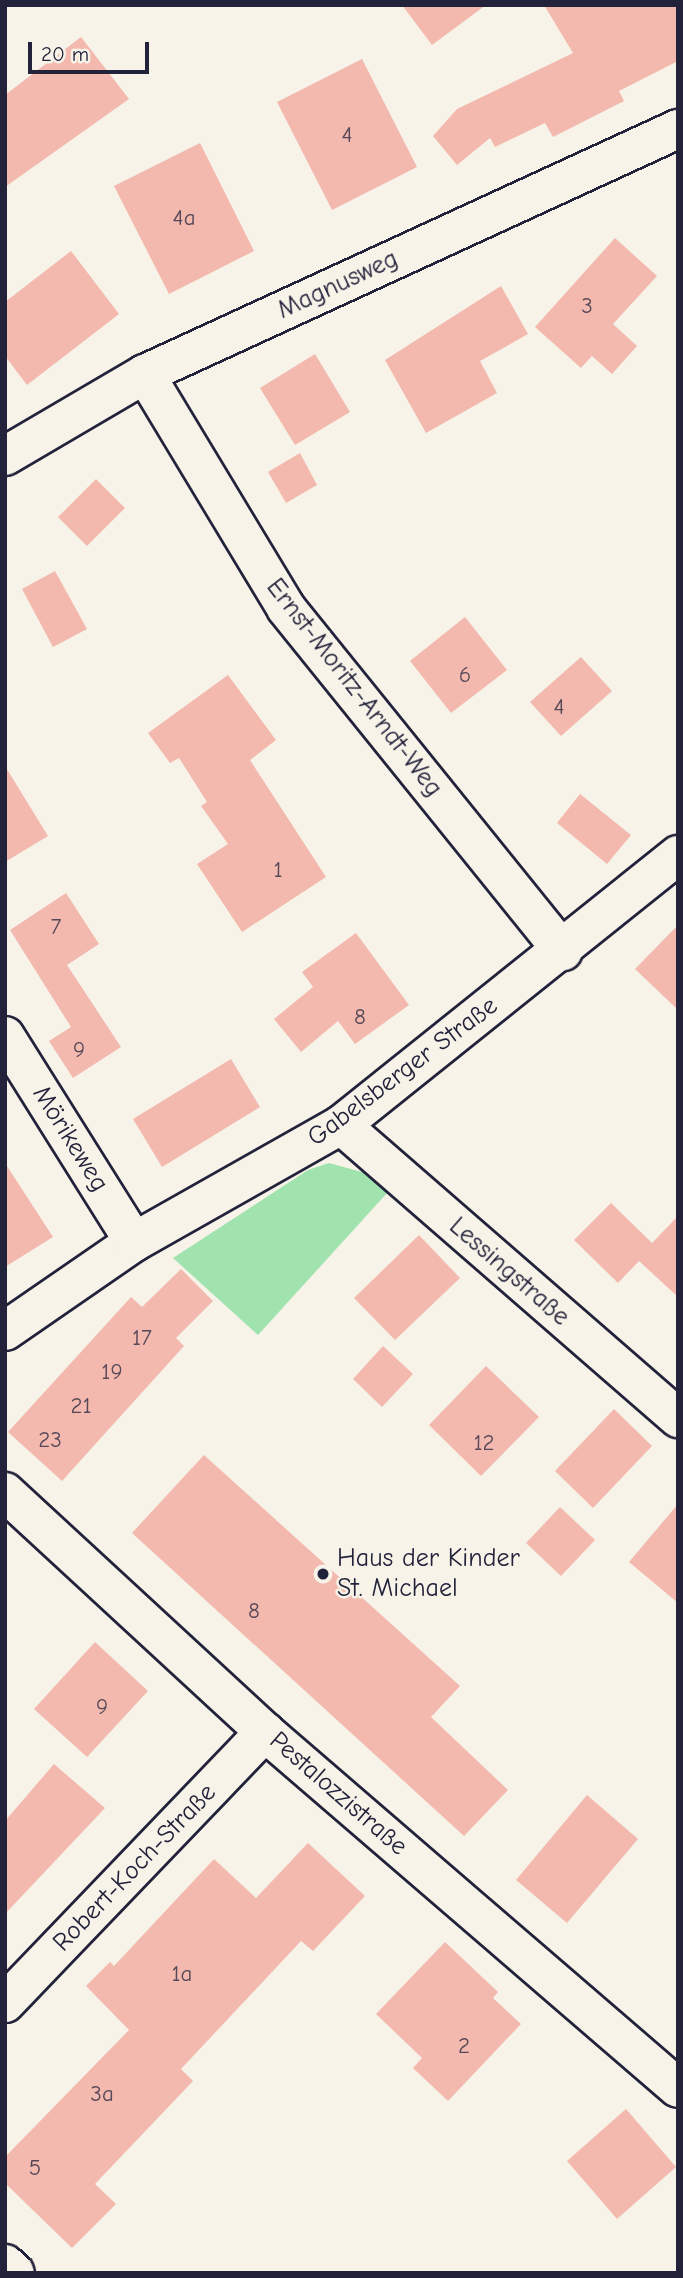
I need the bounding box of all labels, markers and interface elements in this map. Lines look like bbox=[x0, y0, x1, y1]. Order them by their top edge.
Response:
scale bar bbox=[32, 28, 152, 72]
text: 20 m bbox=[41, 42, 89, 66]
house number: 4 bbox=[341, 121, 353, 149]
house number: 4a bbox=[173, 204, 195, 232]
street label: Magnusweg bbox=[273, 244, 403, 326]
house number: 3 bbox=[581, 292, 593, 320]
street label: Ernst-Moritz-Arndt-Weg bbox=[259, 573, 449, 803]
house number: 6 bbox=[459, 661, 471, 689]
house number: 4 bbox=[553, 693, 565, 721]
house number: 1 bbox=[273, 856, 283, 884]
house number: 7 bbox=[51, 913, 61, 941]
street label: Gabelsberger Straße bbox=[302, 990, 504, 1154]
house number: 8 bbox=[354, 1003, 366, 1031]
house number: 9 bbox=[73, 1036, 85, 1064]
street label: Mörikeweg bbox=[25, 1080, 115, 1198]
street label: Lessingstraße bbox=[442, 1211, 576, 1333]
house number: 17 bbox=[132, 1324, 152, 1352]
house number: 19 bbox=[101, 1358, 123, 1386]
house number: 21 bbox=[70, 1392, 92, 1420]
house number: 23 bbox=[38, 1426, 62, 1454]
house number: 12 bbox=[473, 1429, 495, 1457]
place label: Haus der Kinder St. Michael bbox=[337, 1543, 520, 1604]
marker: Haus der Kinder St. Michael bbox=[315, 1566, 331, 1582]
house number: 8 bbox=[248, 1597, 260, 1625]
house number: 9 bbox=[96, 1693, 108, 1721]
street label: Pestalozzistraße bbox=[263, 1726, 413, 1862]
street label: Robert-Koch-Straße bbox=[47, 1778, 223, 1958]
house number: 1a bbox=[172, 1960, 192, 1988]
house number: 2 bbox=[458, 2032, 470, 2060]
house number: 3a bbox=[90, 2080, 114, 2108]
house number: 5 bbox=[29, 2154, 41, 2182]

